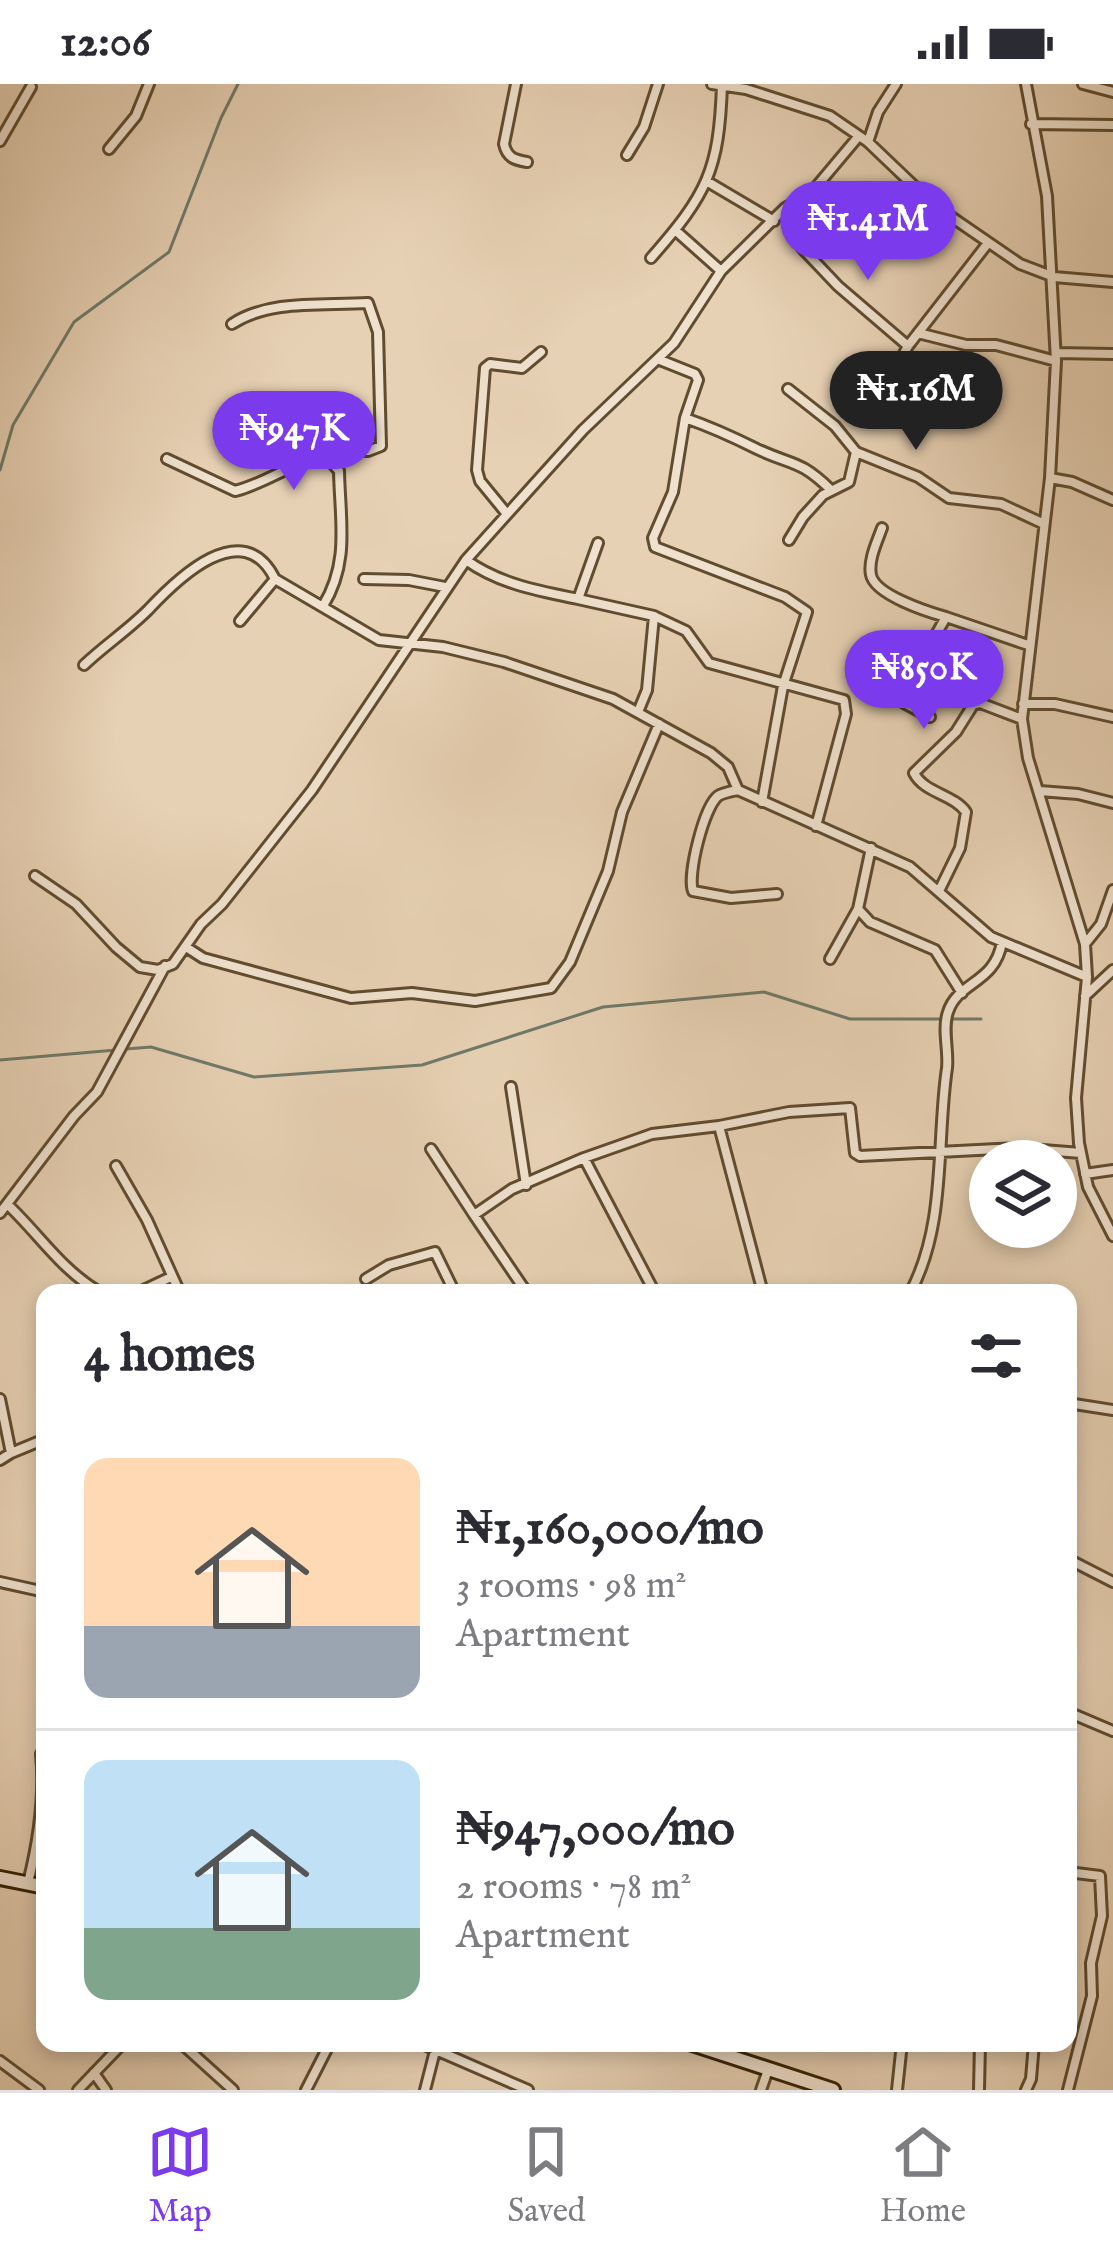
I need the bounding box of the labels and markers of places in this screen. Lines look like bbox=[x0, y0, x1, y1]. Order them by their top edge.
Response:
pin: ₦1.41M bbox=[770, 181, 966, 283]
pin: ₦1.16M bbox=[818, 351, 1014, 453]
pin: ₦947K bbox=[210, 391, 378, 493]
pin: ₦850K bbox=[840, 630, 1008, 732]

